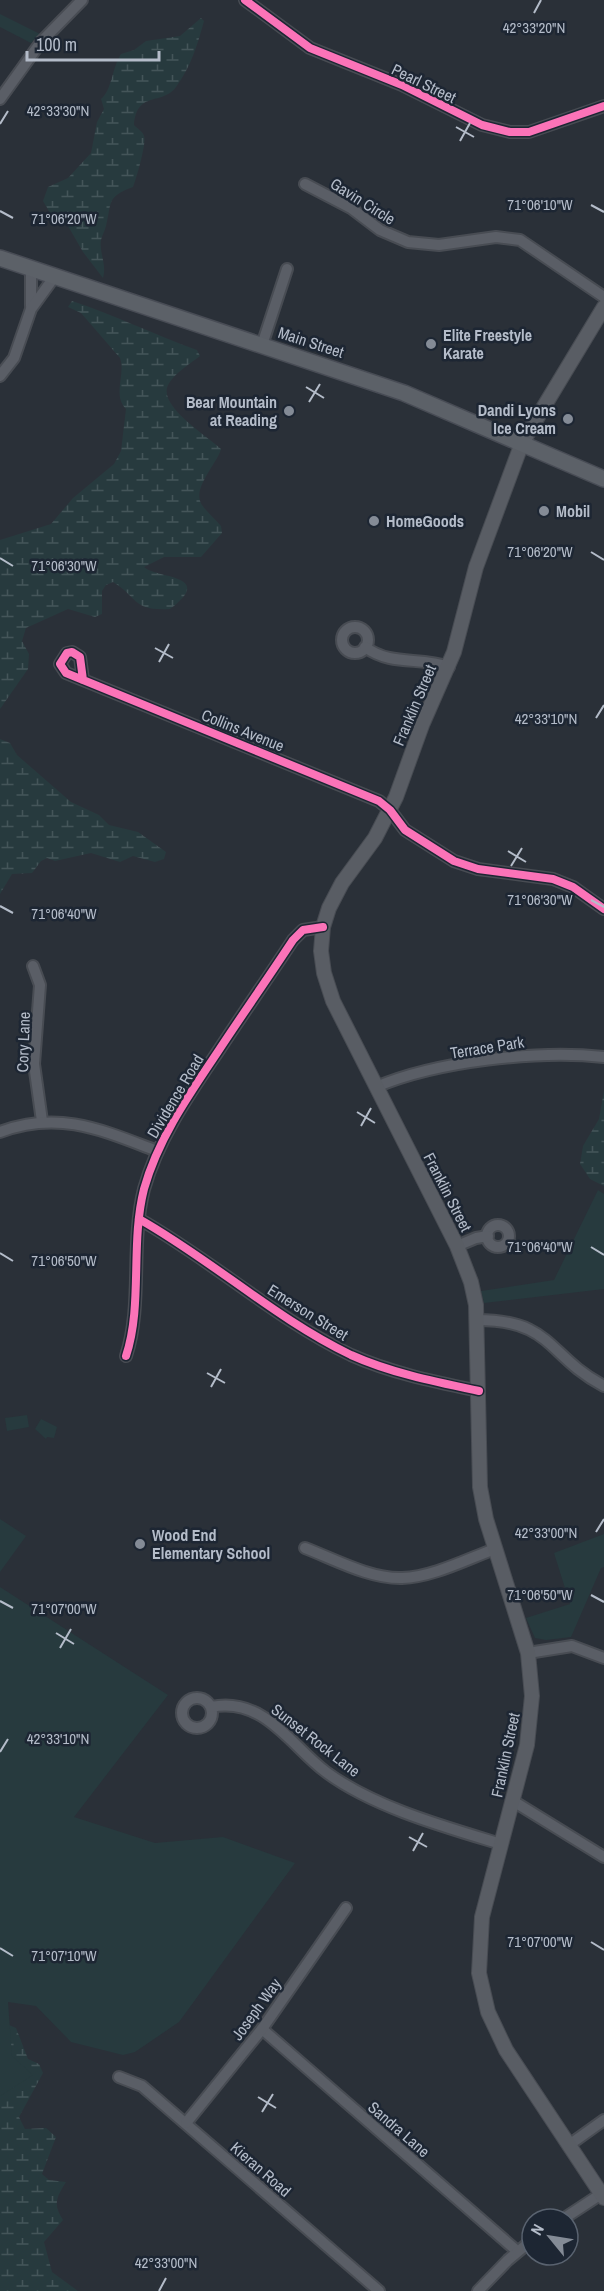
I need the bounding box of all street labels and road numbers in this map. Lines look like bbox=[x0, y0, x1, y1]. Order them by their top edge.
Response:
street label: Pearl Street bbox=[388, 58, 460, 108]
street label: Gavin Circle bbox=[326, 172, 400, 230]
street label: Main Street bbox=[275, 321, 347, 363]
street label: Franklin Street bbox=[387, 661, 441, 749]
street label: Collins Avenue bbox=[198, 703, 288, 757]
street label: Cory Lane bbox=[11, 1011, 35, 1073]
street label: Terrace Park bbox=[449, 1030, 526, 1064]
street label: Dividence Road bbox=[141, 1050, 209, 1142]
street label: Franklin Street bbox=[419, 1149, 477, 1236]
street label: Emerson Street bbox=[264, 1279, 353, 1346]
street label: Sunset Rock Lane bbox=[267, 1698, 365, 1782]
street label: Franklin Street bbox=[485, 1710, 525, 1799]
street label: Joseph Way bbox=[226, 1973, 286, 2044]
street label: Sandra Lane bbox=[363, 2096, 435, 2162]
street label: Kieran Road bbox=[226, 2137, 296, 2201]

